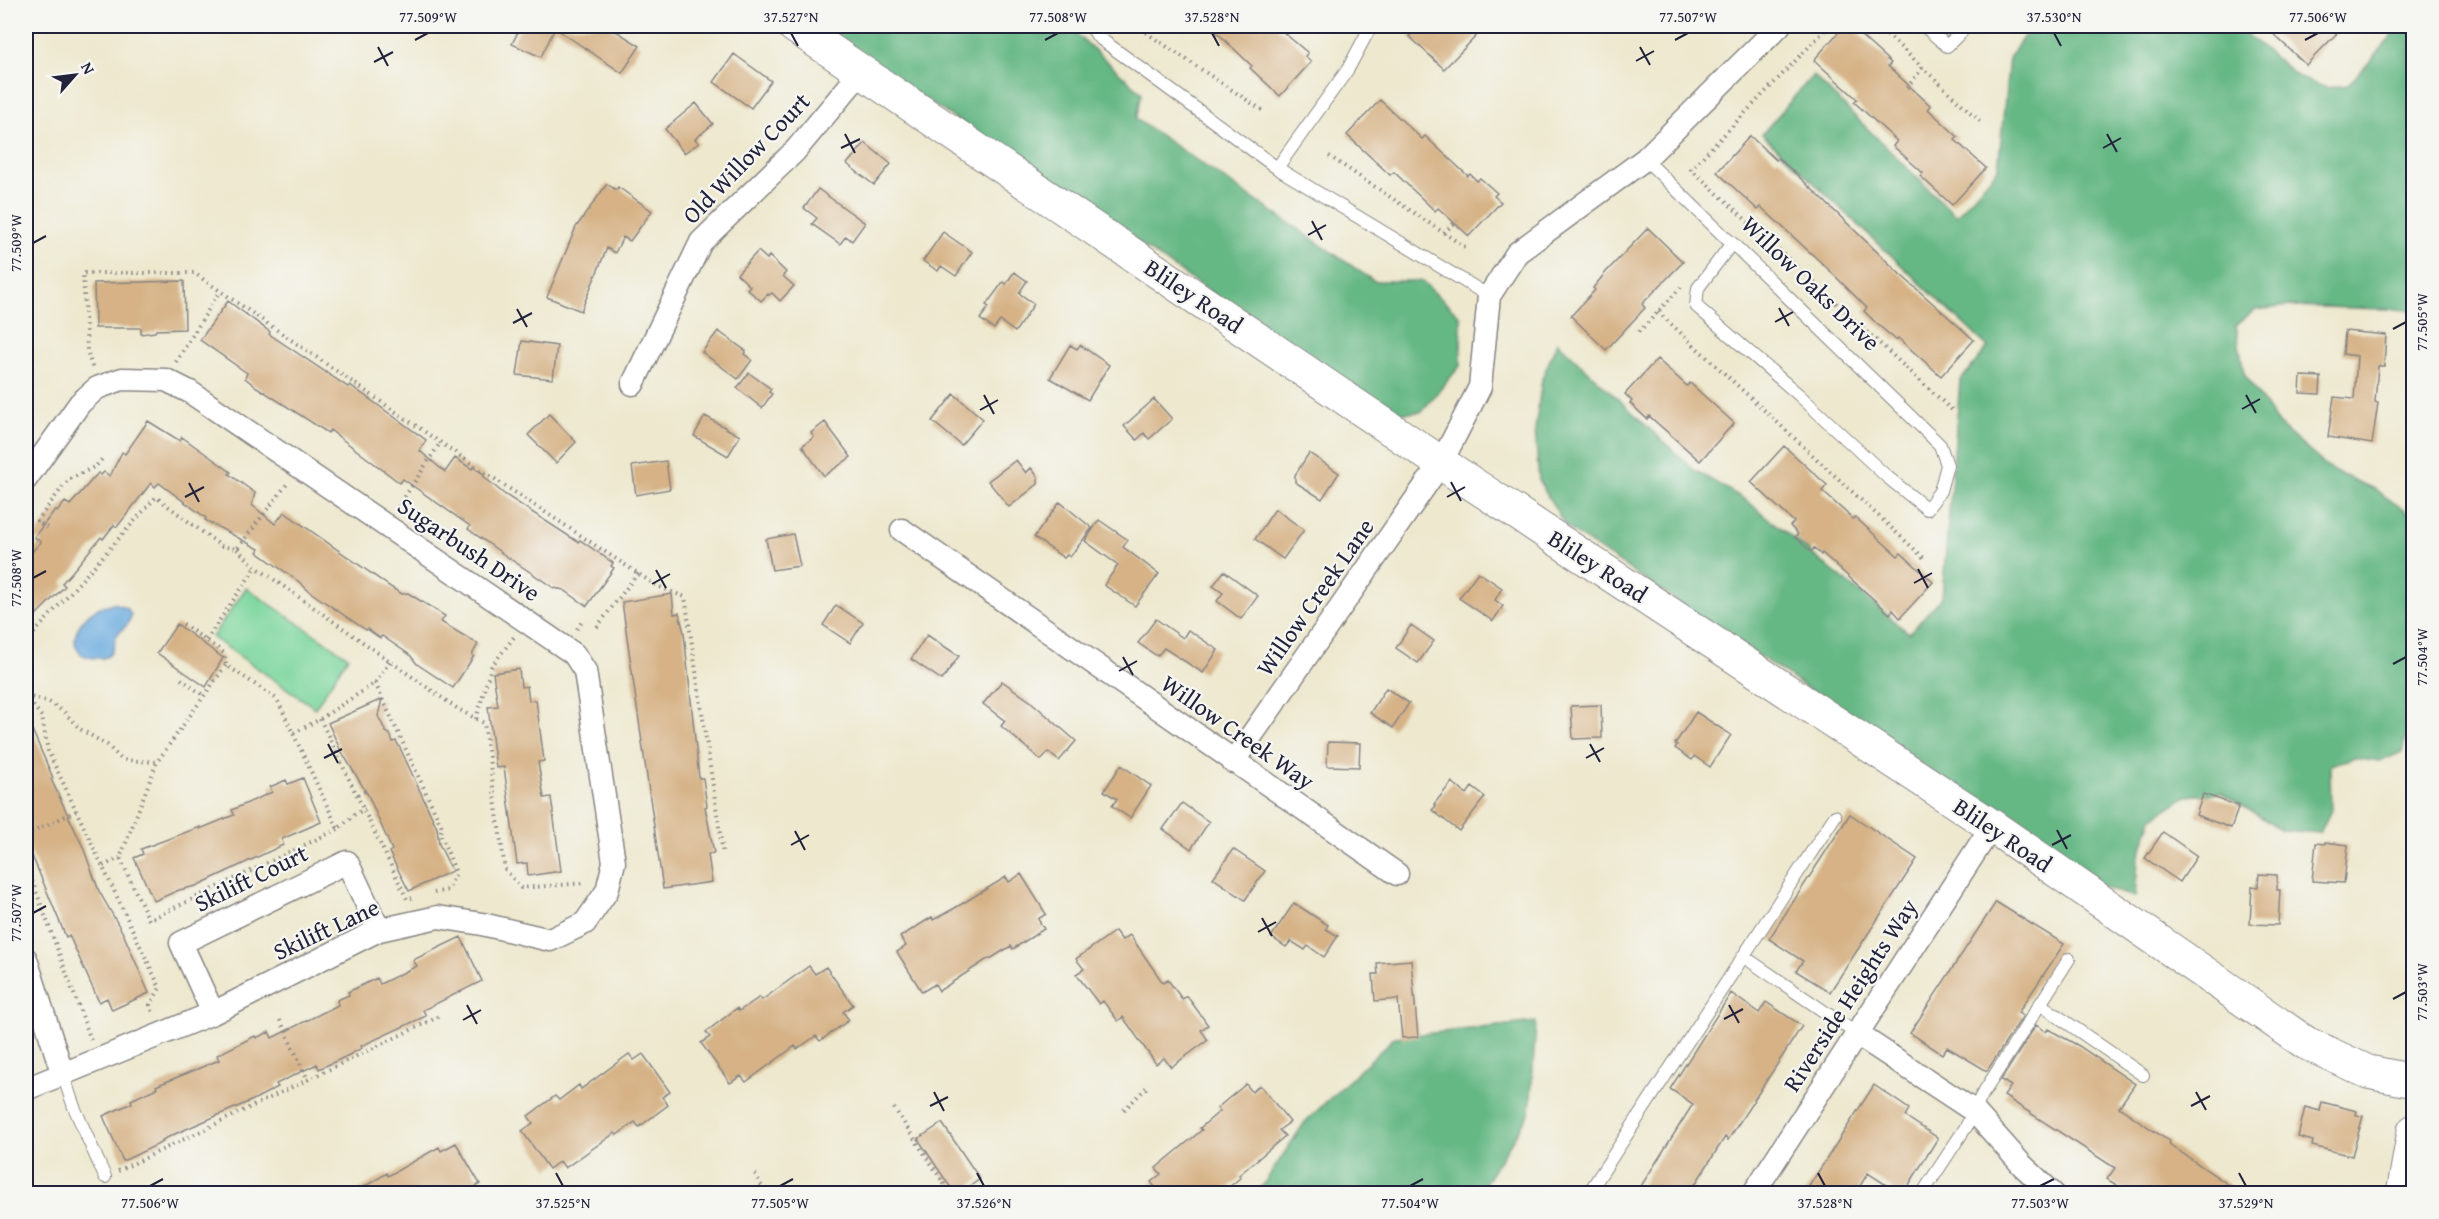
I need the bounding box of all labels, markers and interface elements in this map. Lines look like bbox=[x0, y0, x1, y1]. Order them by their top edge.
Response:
text: 77.509°W bbox=[399, 6, 457, 27]
text: 37.527°N bbox=[764, 6, 819, 27]
text: 77.508°W bbox=[1029, 6, 1087, 27]
text: 37.528°N bbox=[1185, 6, 1240, 27]
text: 77.507°W bbox=[1659, 6, 1717, 27]
text: 37.530°N bbox=[2027, 6, 2082, 27]
text: 77.506°W bbox=[2289, 6, 2347, 27]
north arrow bbox=[45, 45, 105, 105]
text: N bbox=[75, 58, 101, 79]
street label: Old Willow Court bbox=[674, 84, 818, 232]
street label: Willow Oaks Drive bbox=[1734, 207, 1888, 359]
text: 77.509°W bbox=[5, 214, 26, 272]
street label: Bliley Road bbox=[1138, 250, 1251, 342]
text: 77.505°W bbox=[2411, 293, 2432, 351]
street label: Sugarbush Drive bbox=[391, 488, 547, 610]
street label: Willow Creek Lane bbox=[1248, 511, 1382, 683]
street label: Bliley Road bbox=[1541, 521, 1655, 611]
text: 77.508°W bbox=[5, 549, 26, 607]
text: 77.504°W bbox=[2411, 628, 2432, 686]
street label: Willow Creek Way bbox=[1154, 666, 1322, 798]
street label: Bliley Road bbox=[1947, 789, 2060, 881]
street label: Skilift Court bbox=[188, 835, 314, 921]
text: 77.507°W bbox=[5, 884, 26, 942]
street label: Skilift Lane bbox=[267, 889, 385, 969]
street label: Riverside Heights Way bbox=[1774, 891, 1926, 1099]
text: 77.503°W bbox=[2411, 963, 2432, 1021]
text: 77.506°W bbox=[121, 1192, 179, 1213]
text: 37.525°N bbox=[536, 1192, 591, 1213]
text: 77.505°W bbox=[751, 1192, 809, 1213]
text: 37.526°N bbox=[957, 1192, 1012, 1213]
text: 77.504°W bbox=[1381, 1192, 1439, 1213]
text: 37.528°N bbox=[1798, 1192, 1853, 1213]
text: 77.503°W bbox=[2011, 1192, 2069, 1213]
text: 37.529°N bbox=[2219, 1192, 2274, 1213]

